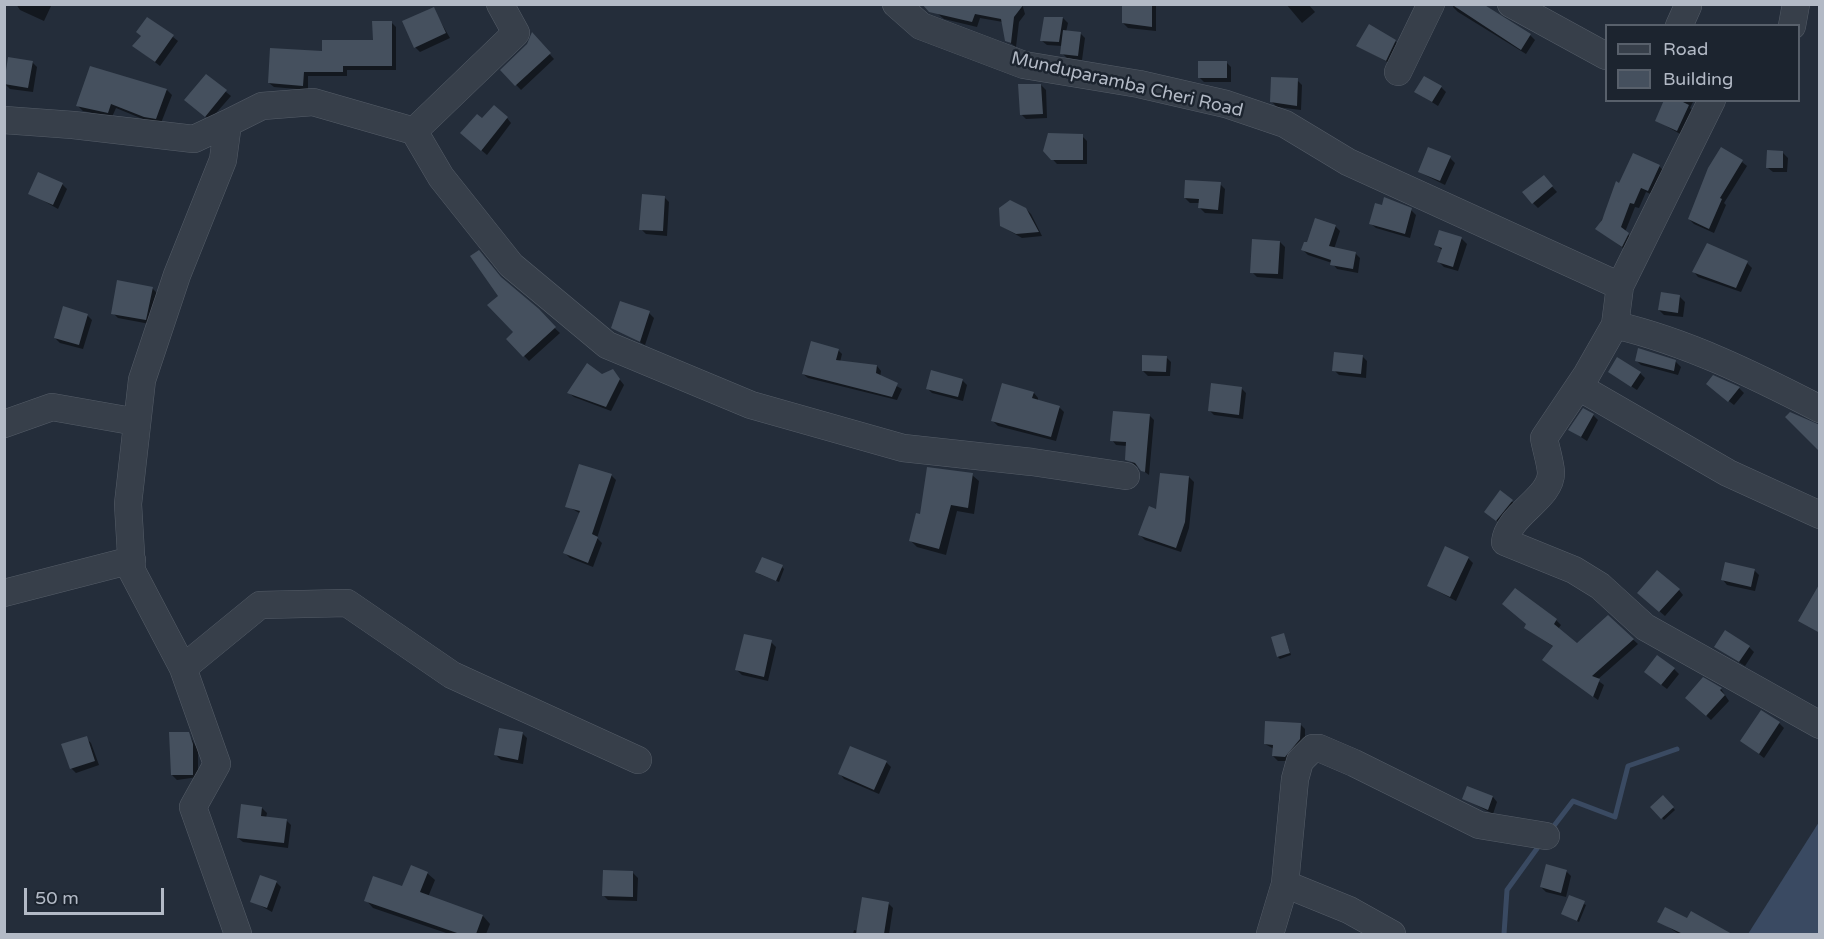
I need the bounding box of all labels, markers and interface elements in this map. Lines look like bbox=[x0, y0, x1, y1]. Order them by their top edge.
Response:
legend bbox=[1605, 24, 1800, 102]
text: Road bbox=[1663, 38, 1708, 60]
street label: Munduparamba Cheri Road bbox=[1009, 48, 1245, 122]
text: Building bbox=[1663, 68, 1733, 90]
scale bar bbox=[27, 876, 166, 914]
text: 50 m bbox=[35, 887, 79, 909]

